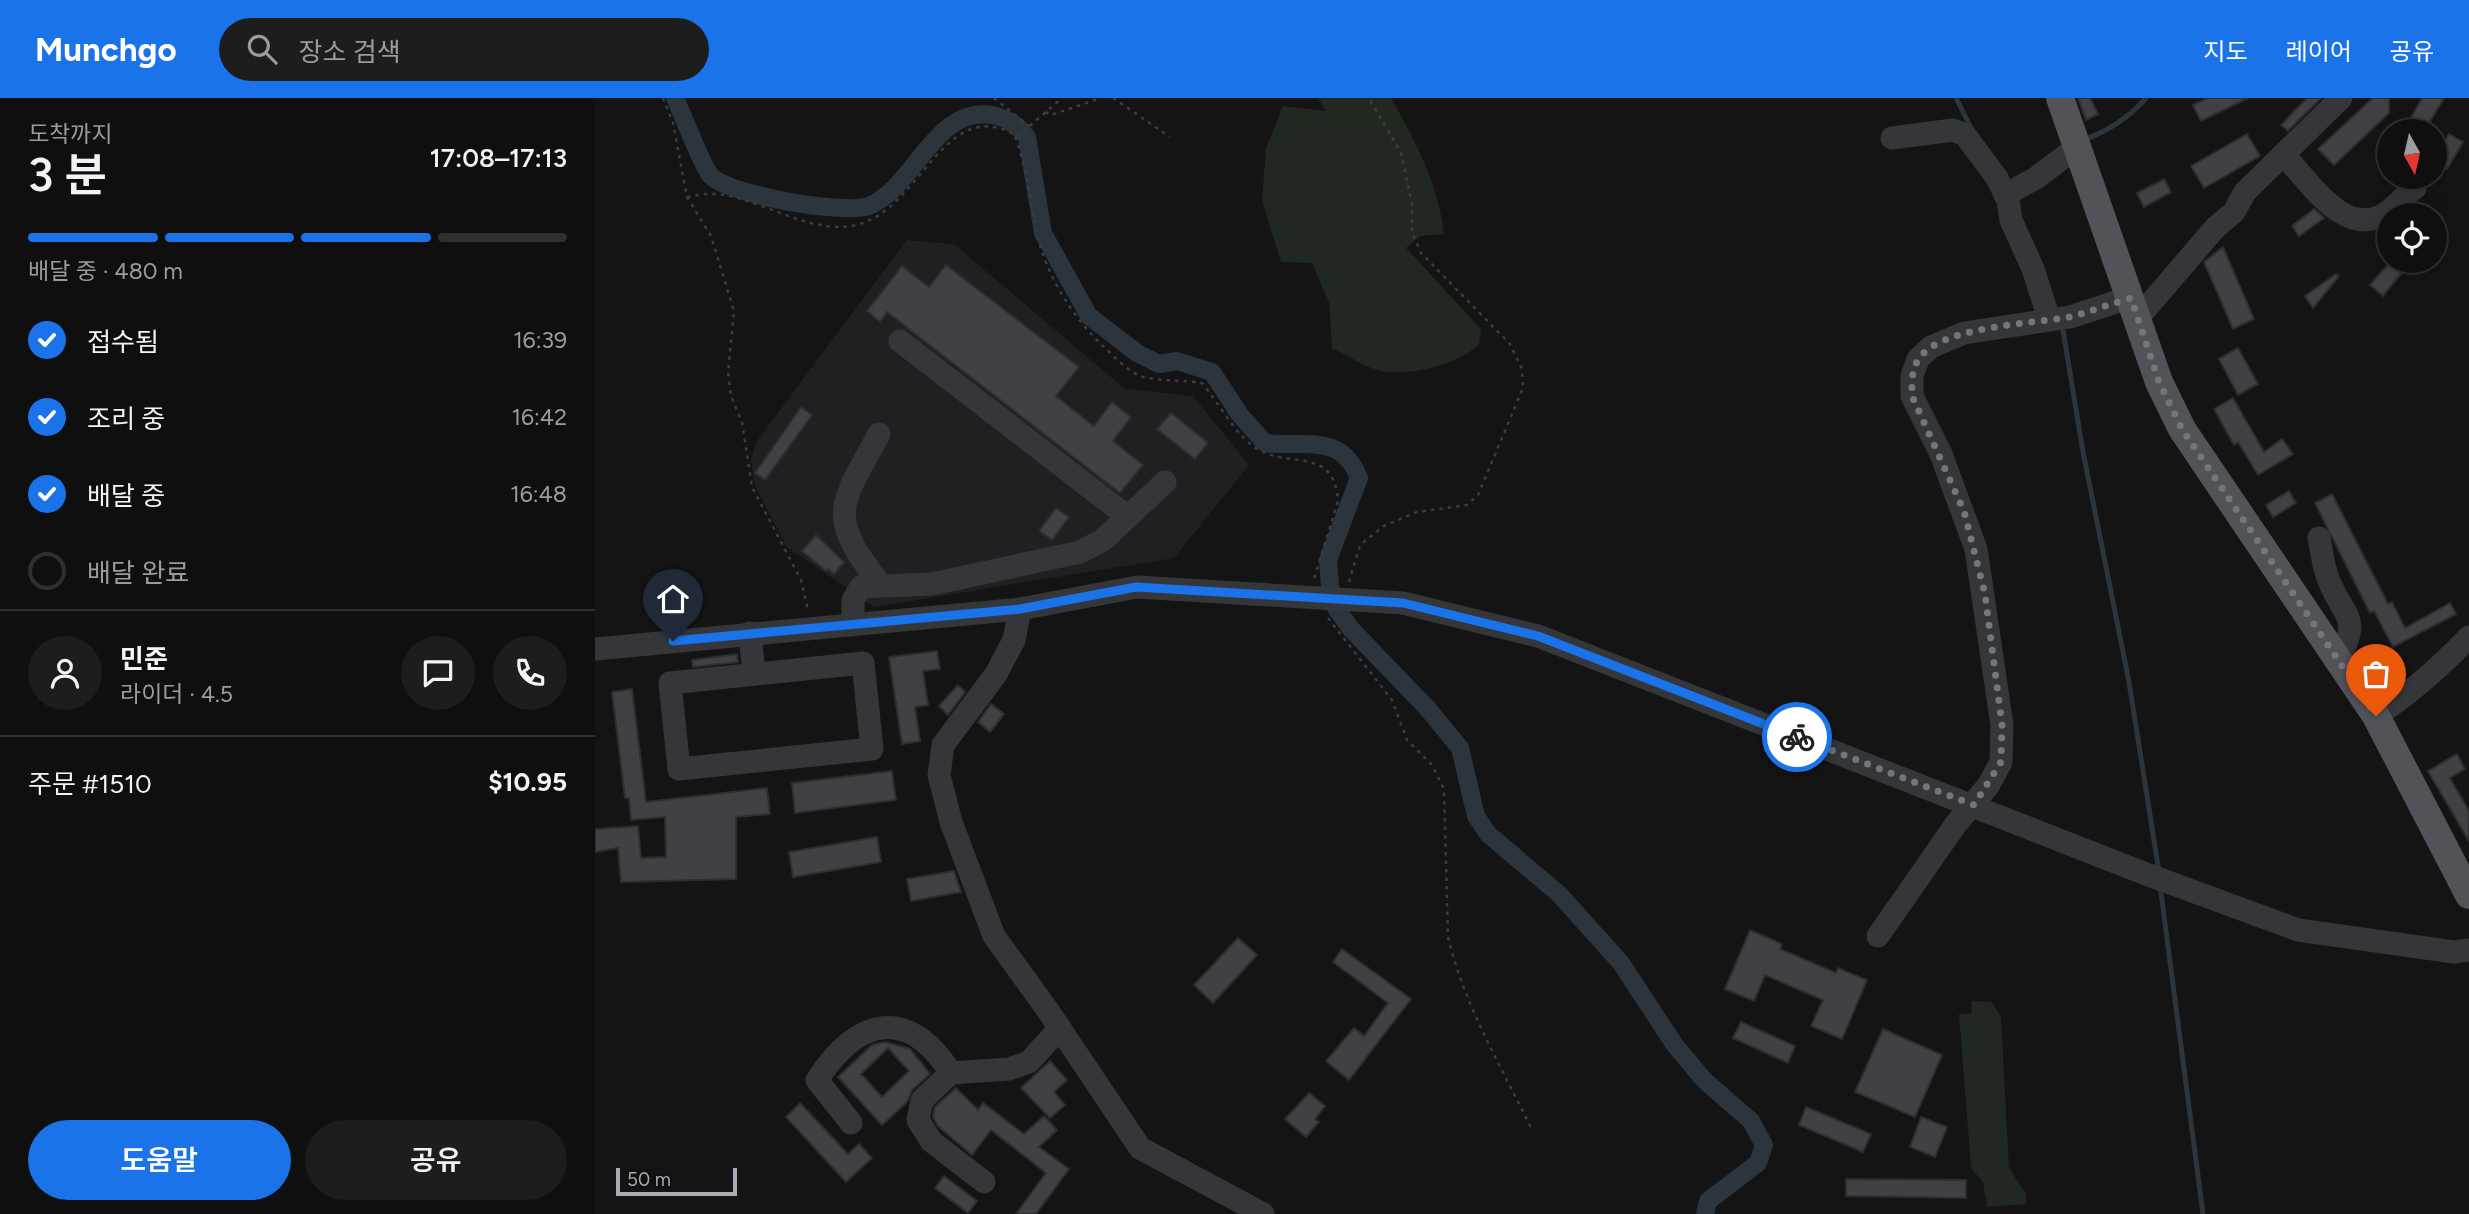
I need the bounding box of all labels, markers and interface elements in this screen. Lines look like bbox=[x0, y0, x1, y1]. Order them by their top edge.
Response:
search box bbox=[219, 18, 709, 81]
text: Munchgo bbox=[35, 30, 177, 69]
icon: search bbox=[243, 30, 281, 68]
text: 장소 검색 bbox=[299, 36, 401, 68]
text: 지도 bbox=[2203, 37, 2248, 66]
text: 레이어 bbox=[2286, 37, 2352, 66]
text: 공유 bbox=[2390, 37, 2434, 66]
north arrow bbox=[2377, 119, 2447, 189]
map controls bbox=[2377, 119, 2447, 273]
text: 도착까지 bbox=[28, 120, 113, 148]
text: 17:08–17:13 bbox=[430, 142, 567, 174]
text: 3 분 bbox=[28, 147, 107, 203]
button: locate bbox=[2377, 203, 2447, 273]
text: 배달 중 · 480 m bbox=[28, 257, 183, 285]
icon: check bbox=[28, 321, 66, 359]
text: 접수됨 bbox=[87, 326, 159, 358]
text: 16:39 bbox=[513, 326, 567, 354]
icon: check bbox=[28, 398, 66, 436]
text: 조리 중 bbox=[87, 403, 165, 435]
text: 16:42 bbox=[512, 403, 567, 431]
icon: check bbox=[28, 475, 66, 513]
text: 배달 중 bbox=[87, 480, 165, 512]
text: 16:48 bbox=[510, 480, 567, 508]
text: 배달 완료 bbox=[87, 557, 189, 589]
pin bbox=[643, 569, 703, 641]
icon: home bbox=[654, 580, 692, 618]
button: person bbox=[28, 636, 102, 710]
button: chat bbox=[401, 636, 475, 710]
button: phone bbox=[493, 636, 567, 710]
text: 민준 bbox=[120, 643, 168, 675]
pin bbox=[2346, 644, 2406, 716]
icon: bag bbox=[2357, 655, 2395, 693]
text: 라이더 · 4.5 bbox=[120, 680, 233, 708]
courier bbox=[1762, 702, 1832, 772]
icon: bike bbox=[1778, 718, 1816, 756]
text: $10.95 bbox=[488, 766, 567, 798]
text: 주문 #1510 bbox=[28, 768, 152, 800]
button: 도움말 bbox=[28, 1120, 291, 1200]
button: 공유 bbox=[305, 1120, 567, 1200]
scale bar bbox=[616, 1165, 737, 1197]
text: 50 m bbox=[627, 1168, 671, 1191]

